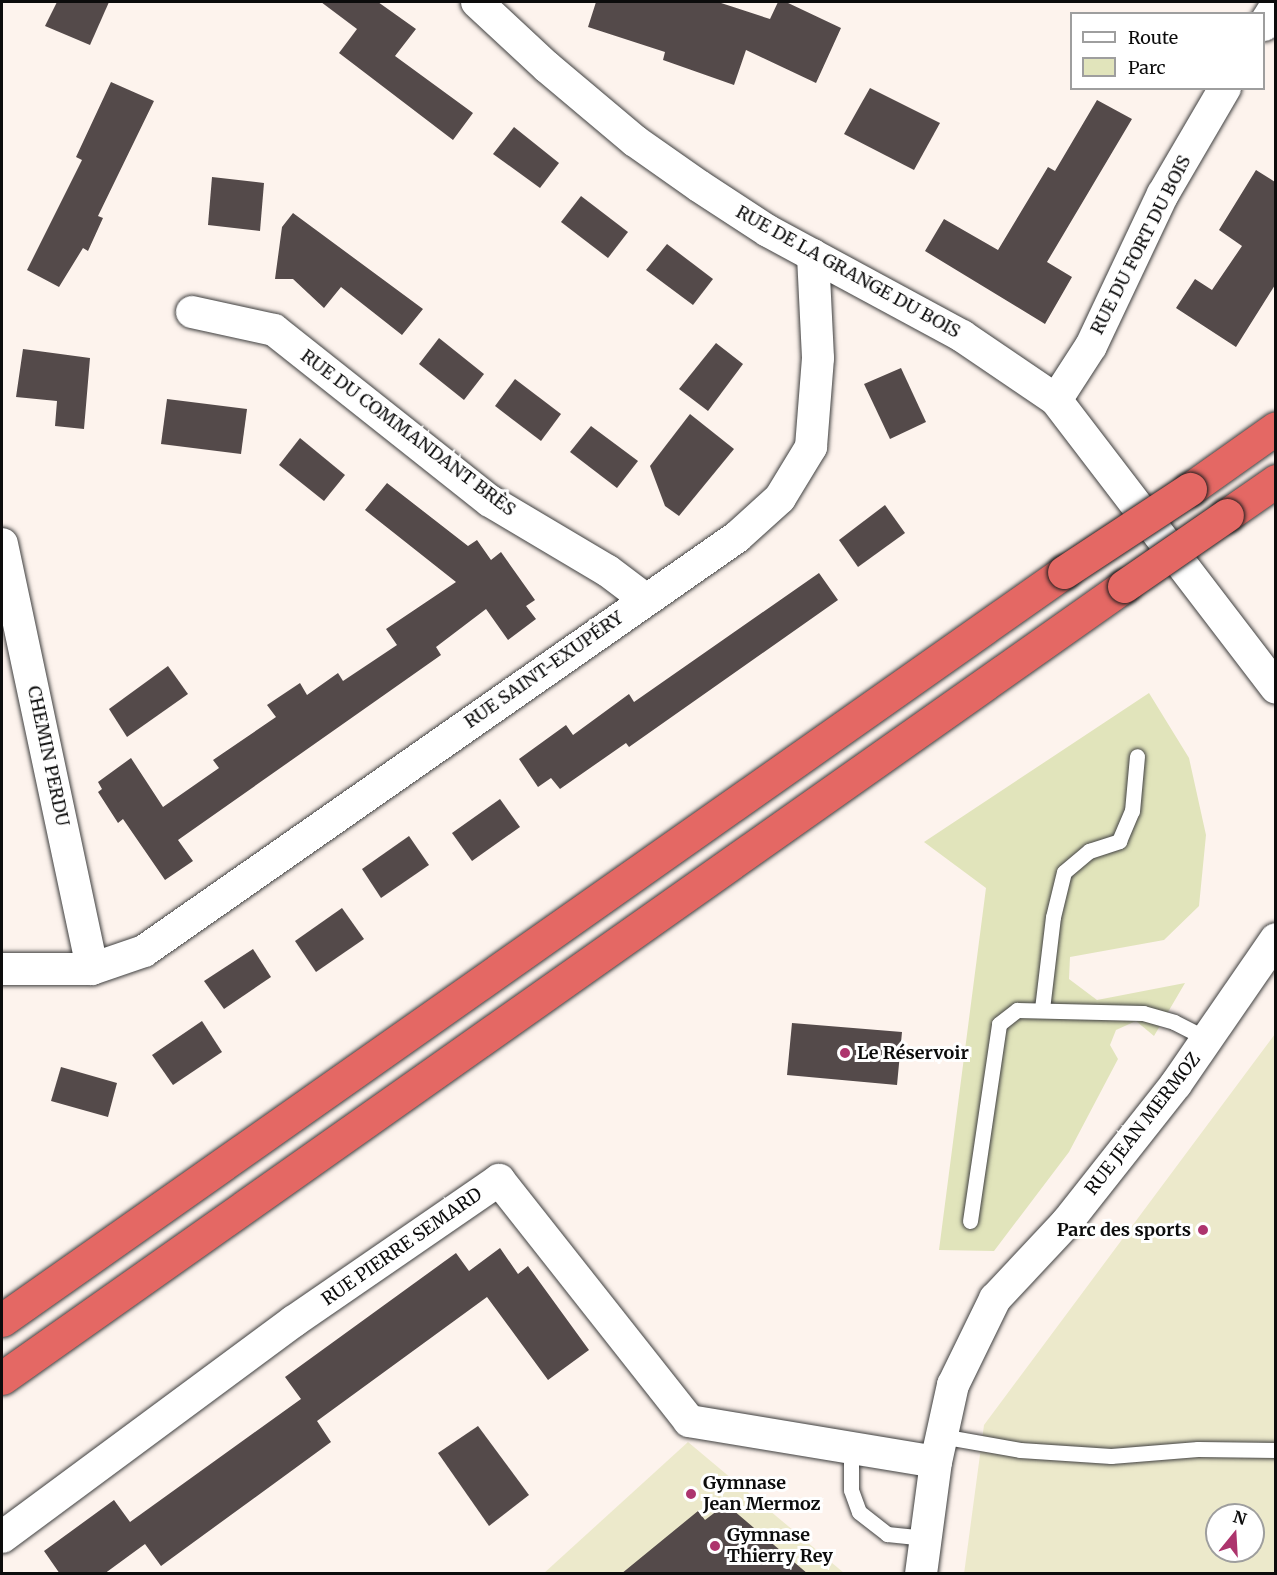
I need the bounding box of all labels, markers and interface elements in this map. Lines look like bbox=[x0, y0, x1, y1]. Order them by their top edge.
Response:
legend bbox=[1070, 12, 1265, 90]
text: Route bbox=[1128, 26, 1178, 49]
text: Parc bbox=[1128, 56, 1166, 79]
street label: RUE DU FORT DU BOIS bbox=[1086, 152, 1196, 338]
street label: RUE DE LA GRANGE DU BOIS bbox=[732, 201, 964, 343]
street label: RUE DU COMMANDANT BRÈS bbox=[296, 345, 520, 521]
street label: RUE SAINT-EXUPÉRY bbox=[460, 607, 628, 733]
street label: CHEMIN PERDU bbox=[23, 684, 73, 828]
place label: Le Réservoir bbox=[857, 1042, 969, 1064]
marker: Le Réservoir bbox=[838, 1046, 852, 1060]
street label: RUE JEAN MERMOZ bbox=[1081, 1049, 1205, 1199]
street label: RUE PIERRE SEMARD bbox=[318, 1184, 486, 1310]
place label: Parc des sports bbox=[1057, 1219, 1191, 1241]
marker: Parc des sports bbox=[1196, 1223, 1210, 1237]
place label: Gymnase Jean Mermoz bbox=[703, 1473, 821, 1516]
marker: Gymnase Jean Mermoz bbox=[684, 1487, 698, 1501]
north arrow bbox=[1205, 1503, 1265, 1563]
text: N bbox=[1231, 1506, 1249, 1529]
place label: Gymnase Thierry Rey bbox=[727, 1525, 833, 1568]
marker: Gymnase Thierry Rey bbox=[708, 1539, 722, 1553]

